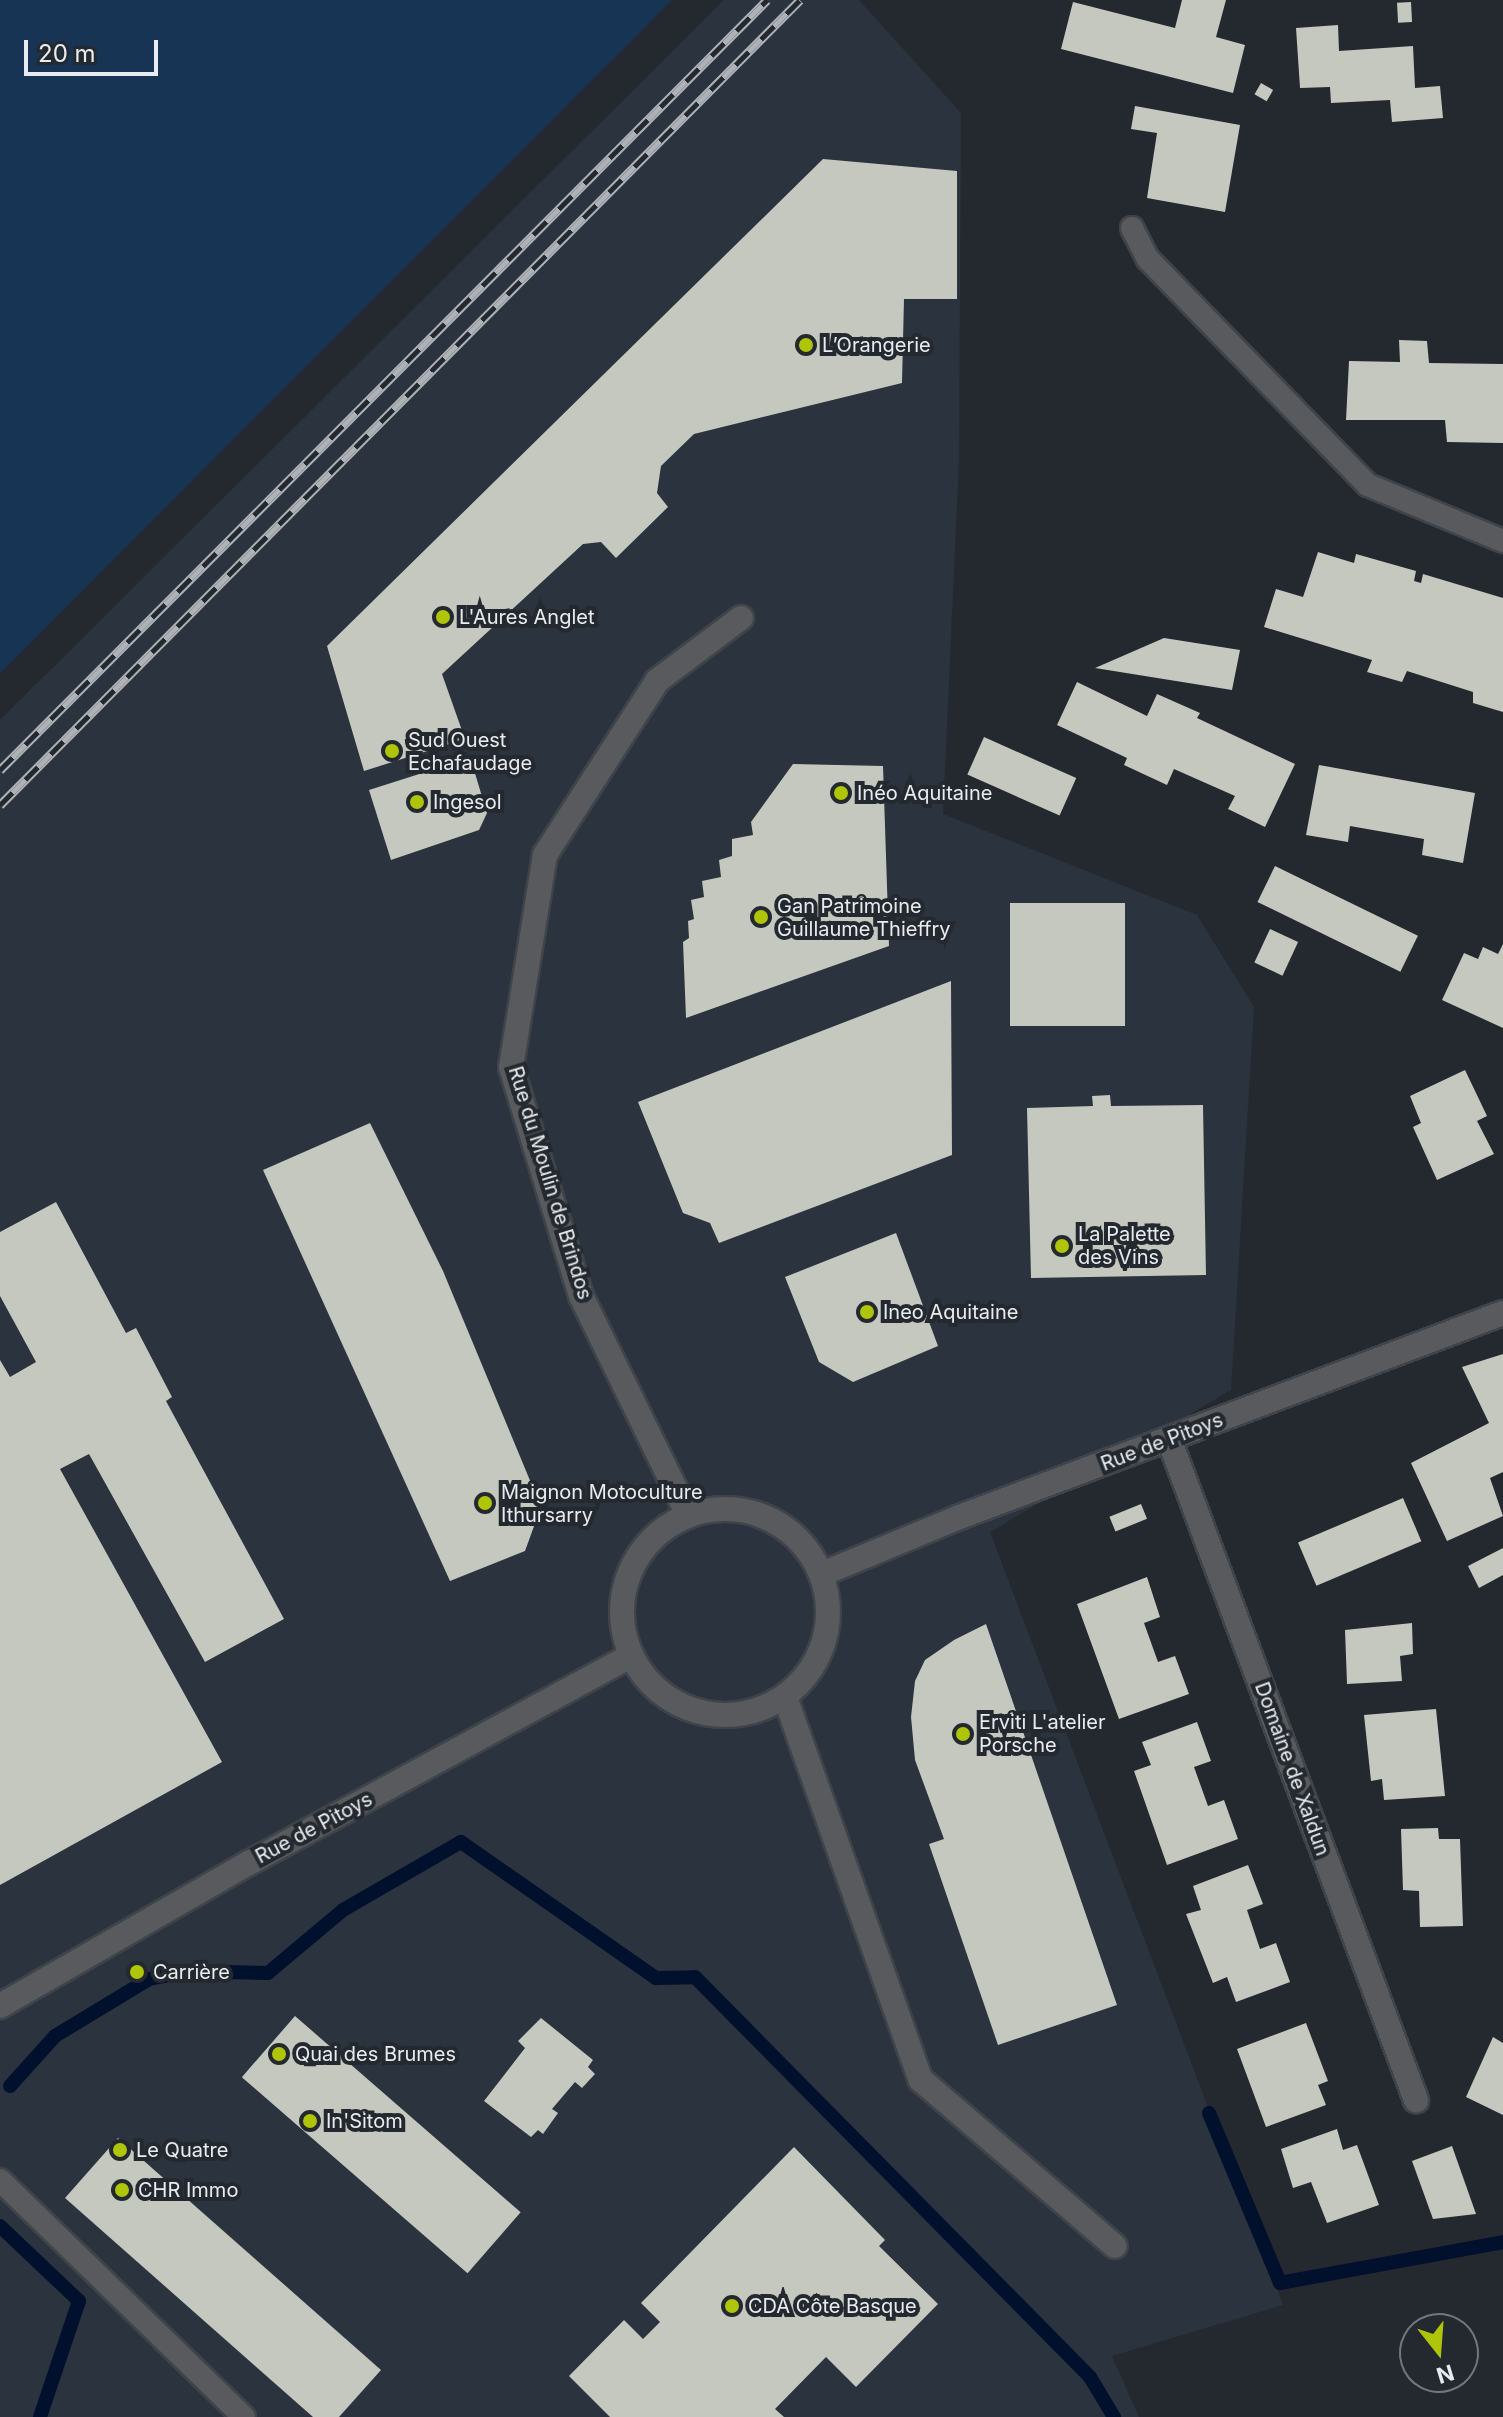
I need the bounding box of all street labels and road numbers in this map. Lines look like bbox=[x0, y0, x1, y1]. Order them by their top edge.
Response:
street label: Rue du Moulin de Brindos bbox=[503, 1063, 597, 1303]
street label: Rue de Pitoys bbox=[1098, 1408, 1226, 1476]
street label: Domaine de Xaldun bbox=[1249, 1679, 1335, 1859]
street label: Rue de Pitoys bbox=[251, 1787, 377, 1869]

